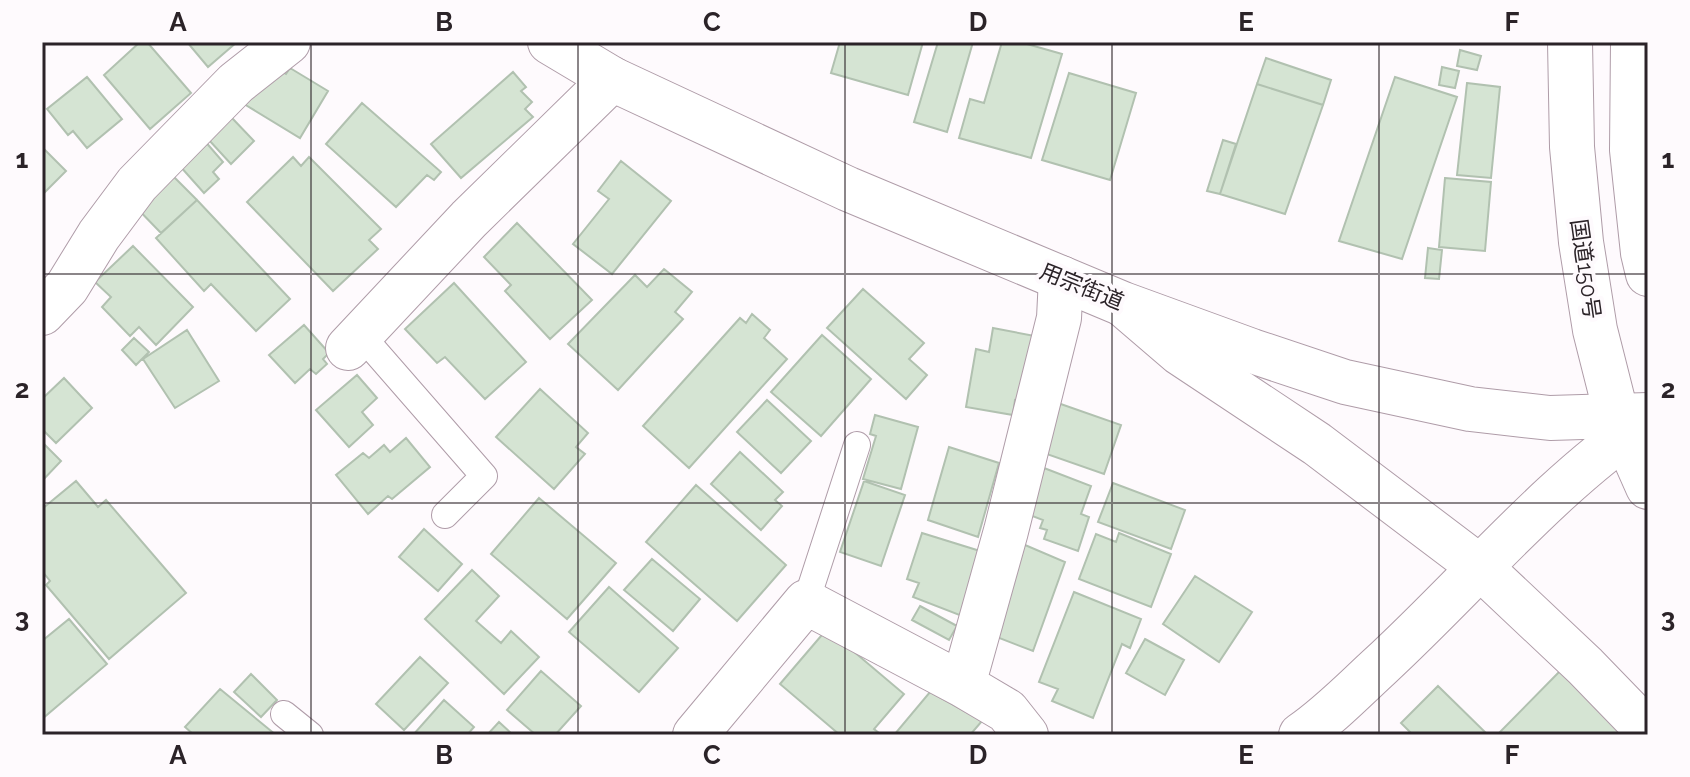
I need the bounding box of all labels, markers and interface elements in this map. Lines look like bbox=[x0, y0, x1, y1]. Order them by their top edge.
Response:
text: A bbox=[169, 7, 187, 37]
text: B bbox=[435, 7, 453, 37]
text: C bbox=[703, 7, 721, 37]
text: D bbox=[969, 7, 987, 37]
text: E bbox=[1238, 7, 1254, 37]
text: F bbox=[1505, 7, 1520, 37]
text: 1 bbox=[16, 144, 29, 174]
text: 1 bbox=[1662, 144, 1675, 174]
street label: 国道150号 bbox=[1566, 217, 1606, 321]
street label: 用宗街道 bbox=[1036, 257, 1128, 315]
text: 2 bbox=[15, 374, 29, 404]
text: 2 bbox=[1661, 374, 1675, 404]
text: 3 bbox=[15, 603, 29, 633]
text: 3 bbox=[1661, 603, 1675, 633]
text: A bbox=[169, 740, 187, 770]
text: B bbox=[435, 740, 453, 770]
text: C bbox=[703, 740, 721, 770]
text: D bbox=[969, 740, 987, 770]
text: E bbox=[1238, 740, 1254, 770]
text: F bbox=[1505, 740, 1520, 770]

